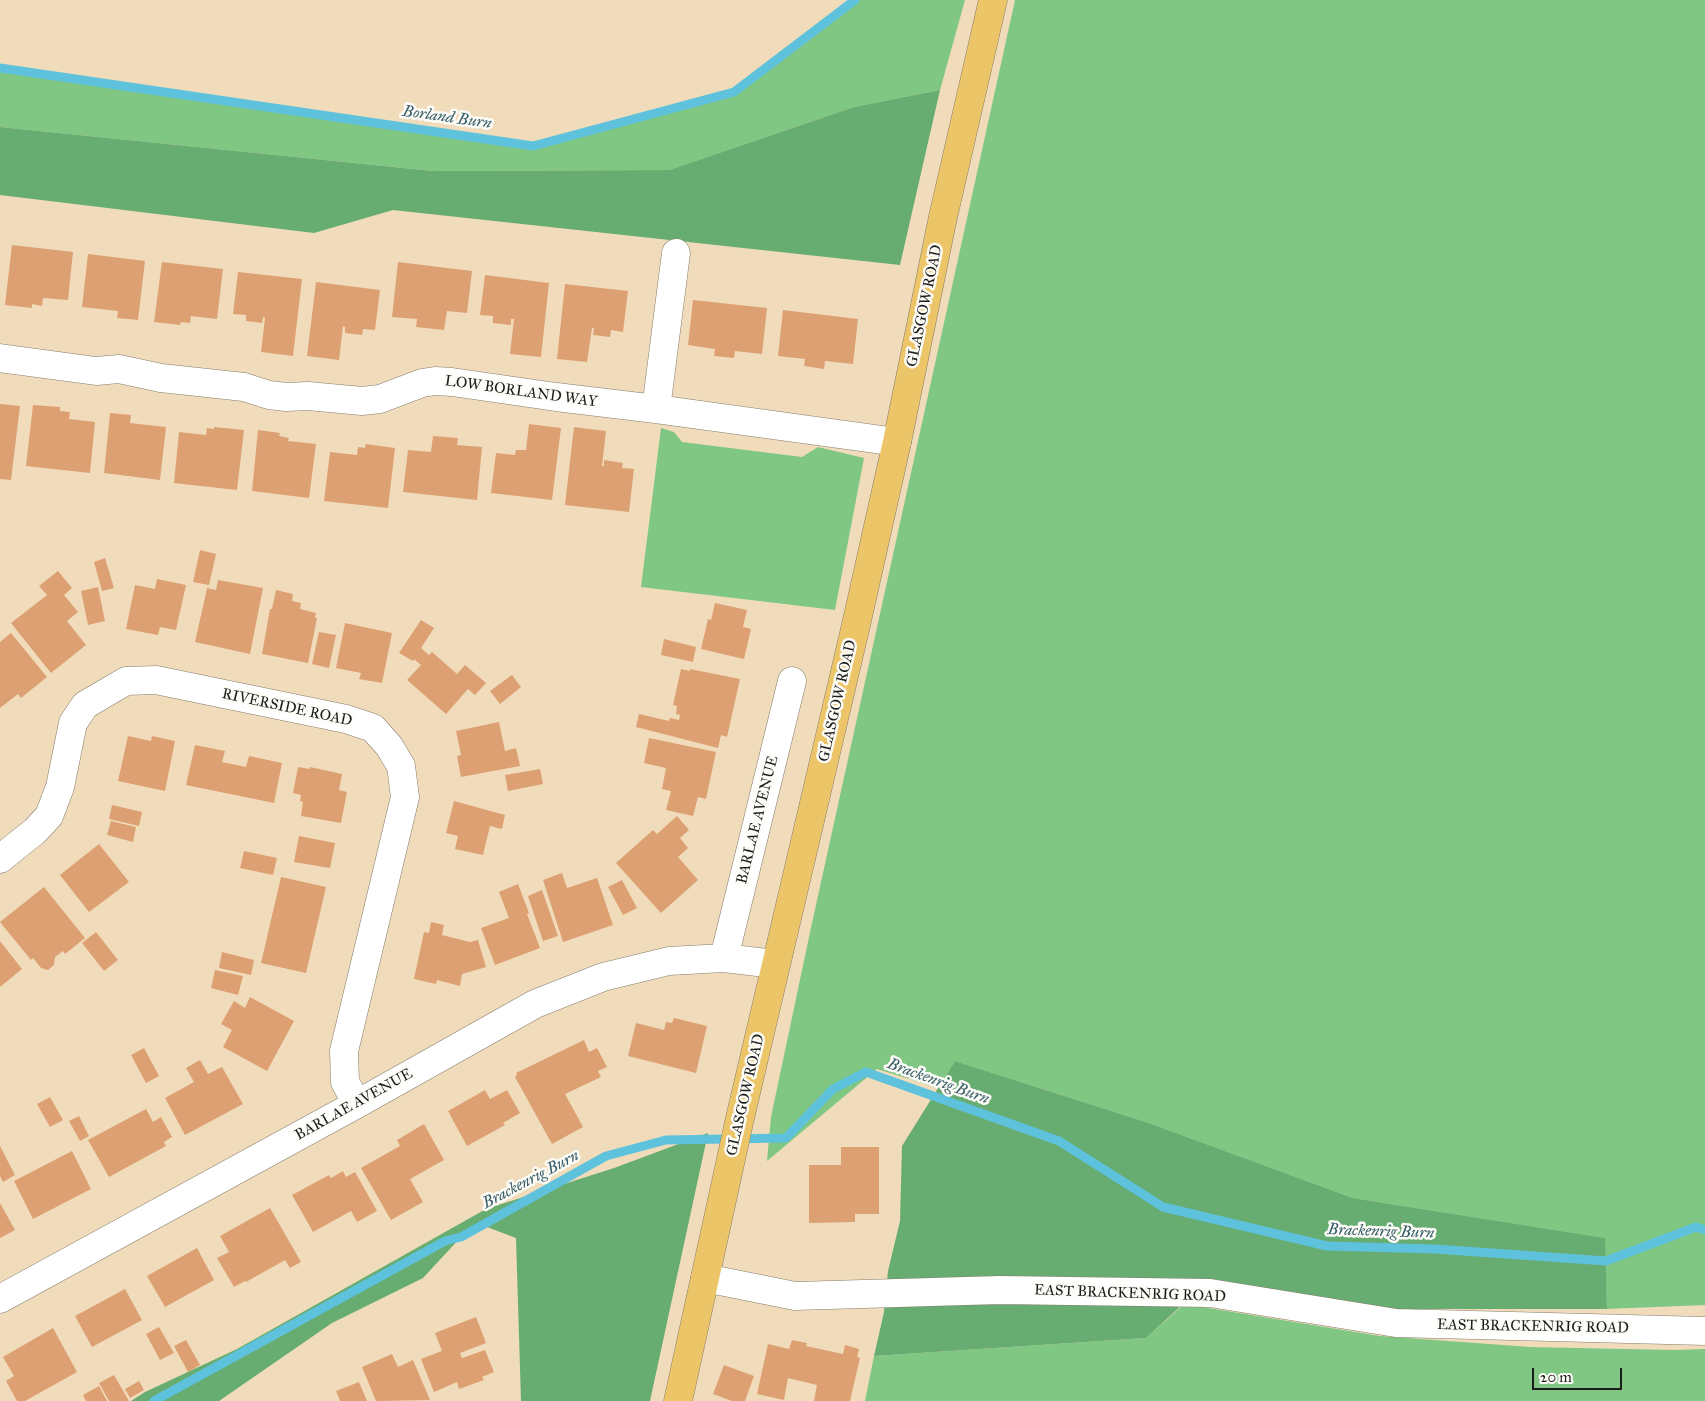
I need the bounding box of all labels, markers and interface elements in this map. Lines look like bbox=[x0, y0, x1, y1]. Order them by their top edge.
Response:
water label: Borland Burn bbox=[401, 102, 493, 134]
street label: GLASGOW ROAD bbox=[903, 243, 947, 369]
street label: LOW BORLAND WAY bbox=[444, 372, 598, 412]
street label: GLASGOW ROAD bbox=[815, 638, 861, 764]
street label: RIVERSIDE ROAD bbox=[220, 685, 354, 731]
street label: BARLAE AVENUE bbox=[733, 754, 783, 886]
street label: GLASGOW ROAD bbox=[723, 1032, 769, 1158]
water label: Brackenrig Burn bbox=[885, 1055, 991, 1109]
street label: BARLAE AVENUE bbox=[292, 1065, 416, 1145]
water label: Brackenrig Burn bbox=[479, 1146, 583, 1214]
water label: Brackenrig Burn bbox=[1327, 1221, 1435, 1243]
street label: EAST BRACKENRIG ROAD bbox=[1034, 1282, 1226, 1306]
street label: EAST BRACKENRIG ROAD bbox=[1437, 1316, 1629, 1338]
scale bar bbox=[1535, 1358, 1625, 1390]
text: 20 m bbox=[1540, 1368, 1572, 1386]

